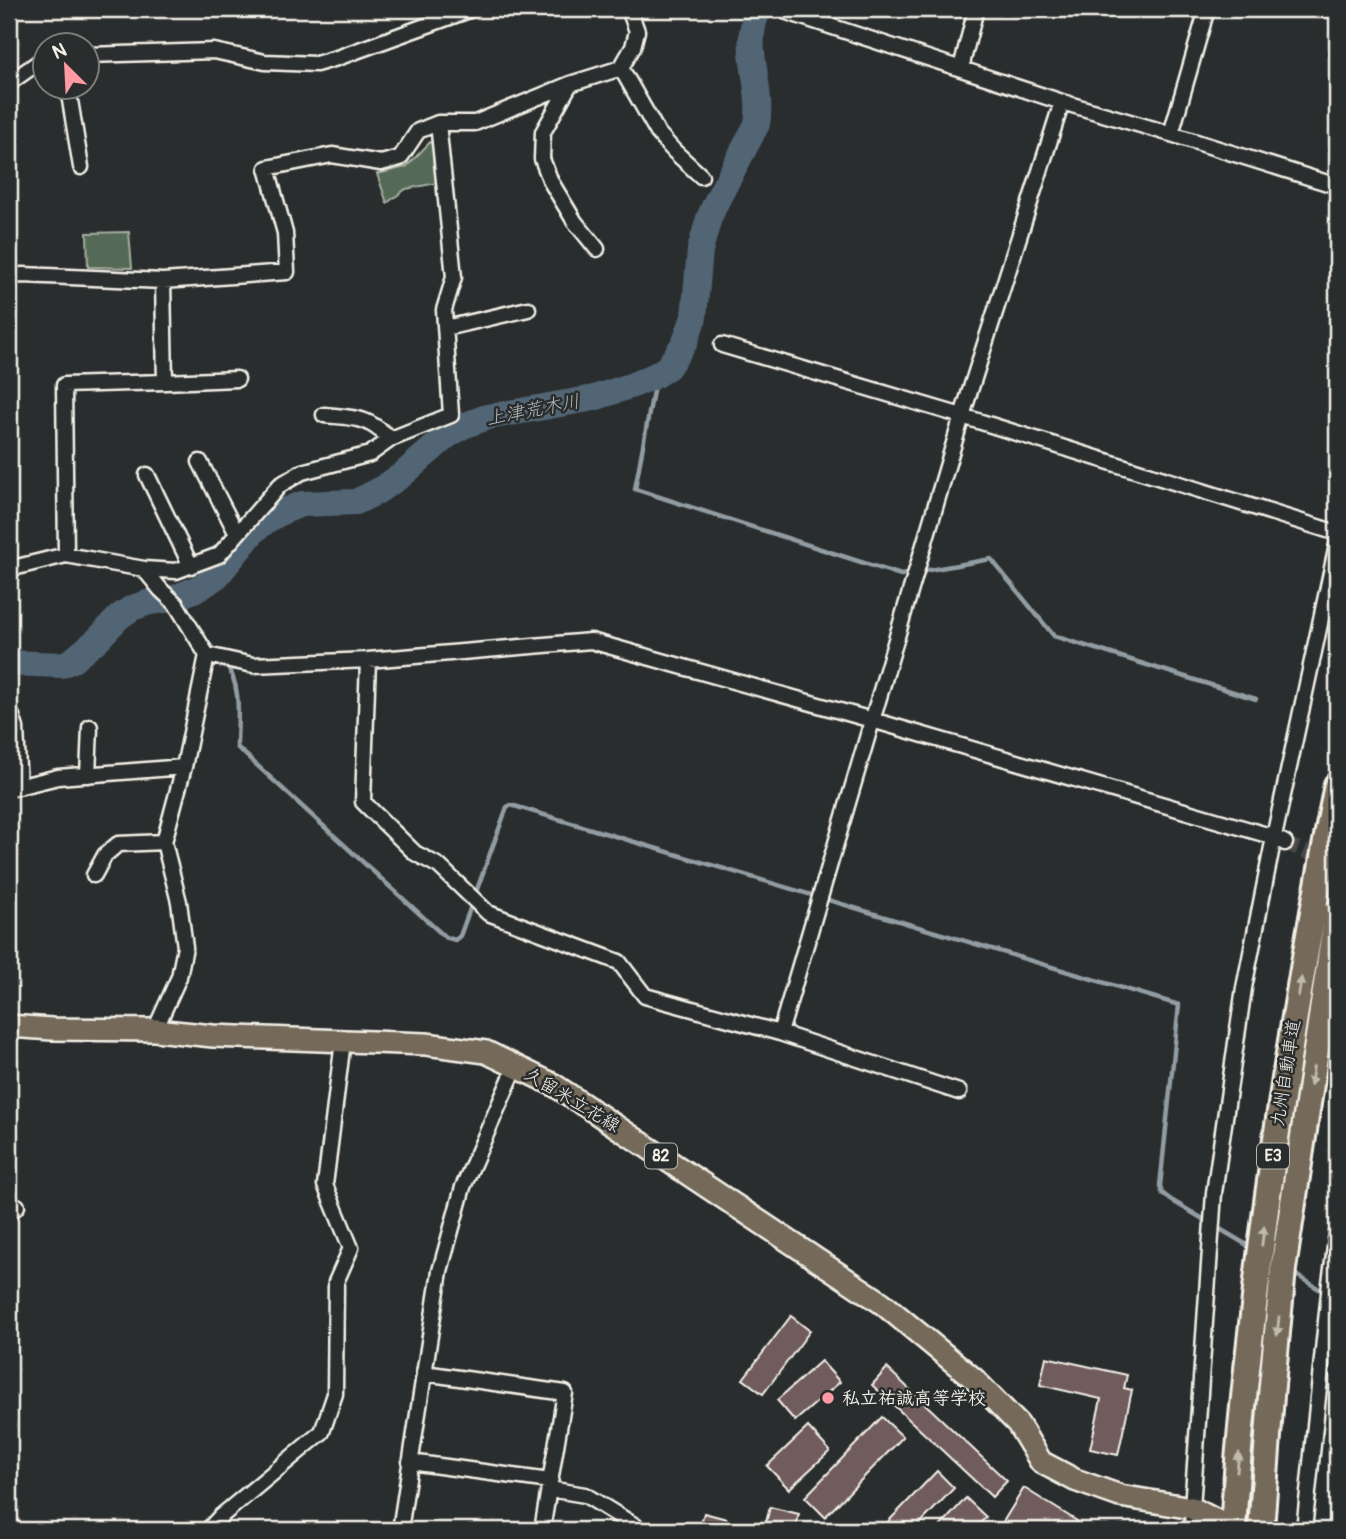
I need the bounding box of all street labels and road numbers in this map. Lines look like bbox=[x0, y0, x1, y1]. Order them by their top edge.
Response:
street label: 九州自動車道 bbox=[1266, 1018, 1306, 1128]
street label: 久留米立花線 bbox=[520, 1062, 624, 1138]
road number: 82 bbox=[645, 1144, 677, 1168]
road number: E3 bbox=[1257, 1144, 1289, 1168]

